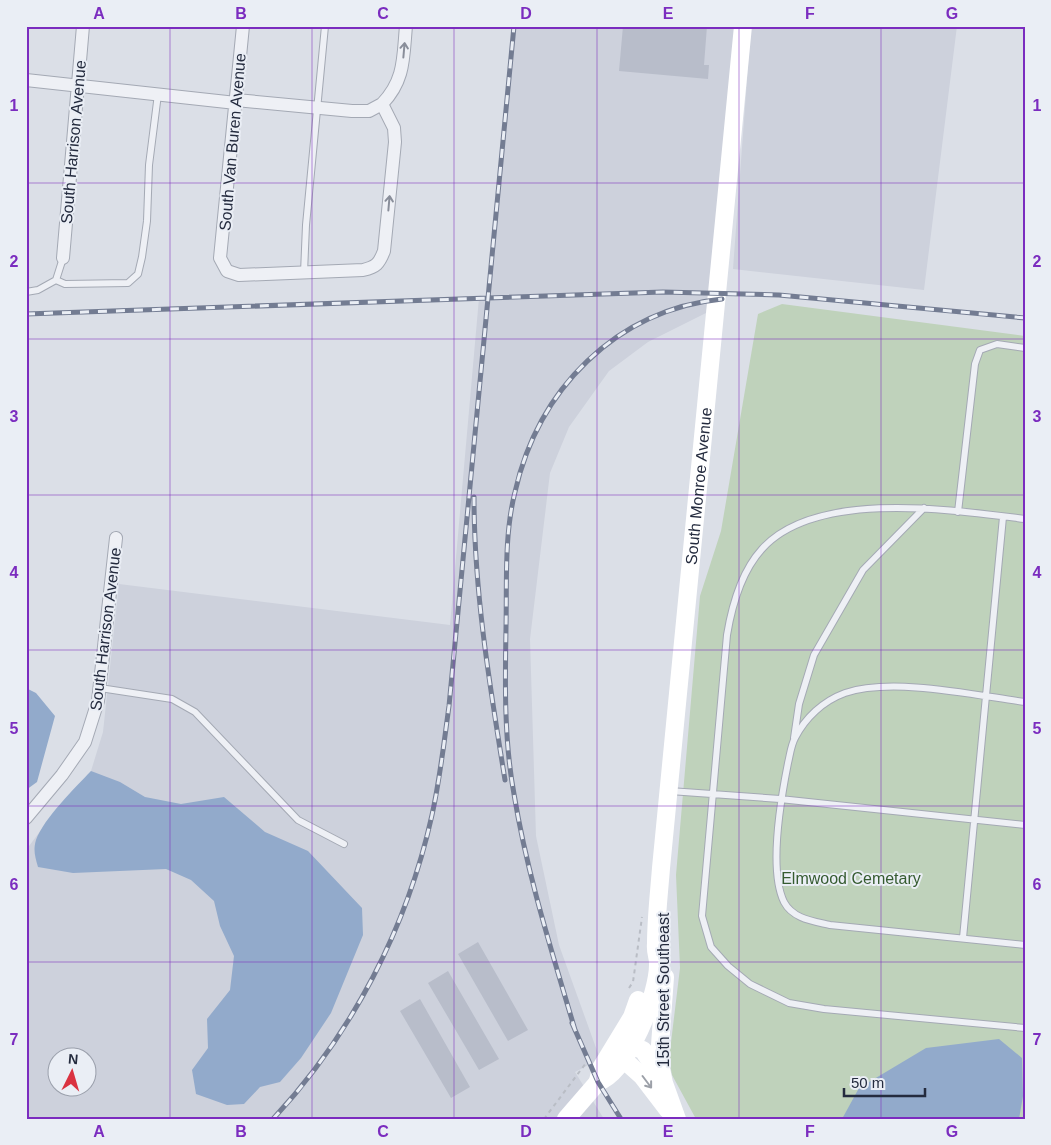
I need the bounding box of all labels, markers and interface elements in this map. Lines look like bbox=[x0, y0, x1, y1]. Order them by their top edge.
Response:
text: A bbox=[93, 5, 105, 22]
text: B bbox=[235, 5, 247, 22]
text: C bbox=[377, 5, 389, 22]
text: D bbox=[520, 5, 532, 22]
text: E bbox=[663, 5, 674, 22]
text: F bbox=[805, 5, 815, 22]
text: G bbox=[946, 5, 958, 22]
one-way arrow bbox=[399, 43, 409, 59]
street label: South Van Buren Avenue bbox=[216, 52, 249, 232]
street label: South Harrison Avenue bbox=[58, 59, 89, 225]
text: 1 bbox=[10, 97, 19, 114]
text: 1 bbox=[1033, 97, 1042, 114]
one-way arrow bbox=[384, 195, 394, 211]
text: 2 bbox=[10, 253, 19, 270]
text: 2 bbox=[1033, 253, 1042, 270]
street label: South Monroe Avenue bbox=[683, 406, 715, 566]
text: 3 bbox=[10, 408, 19, 425]
text: 3 bbox=[1033, 408, 1042, 425]
street label: South Harrison Avenue bbox=[87, 546, 124, 712]
text: 4 bbox=[10, 564, 19, 581]
text: 4 bbox=[1033, 564, 1042, 581]
text: 5 bbox=[10, 720, 19, 737]
text: 5 bbox=[1033, 720, 1042, 737]
park label: Elmwood Cemetary bbox=[781, 870, 921, 887]
text: 6 bbox=[10, 876, 19, 893]
text: 6 bbox=[1033, 876, 1042, 893]
street label: 15th Street Southeast bbox=[655, 912, 672, 1067]
text: 7 bbox=[10, 1031, 19, 1048]
text: 7 bbox=[1033, 1031, 1042, 1048]
north arrow bbox=[48, 1048, 98, 1098]
text: N bbox=[67, 1051, 79, 1067]
scale bar bbox=[844, 1065, 925, 1097]
text: 50 m bbox=[851, 1074, 884, 1091]
one-way arrow bbox=[642, 1075, 652, 1089]
text: A bbox=[93, 1123, 105, 1140]
text: B bbox=[235, 1123, 247, 1140]
text: C bbox=[377, 1123, 389, 1140]
text: D bbox=[520, 1123, 532, 1140]
text: E bbox=[663, 1123, 674, 1140]
text: F bbox=[805, 1123, 815, 1140]
text: G bbox=[946, 1123, 958, 1140]

